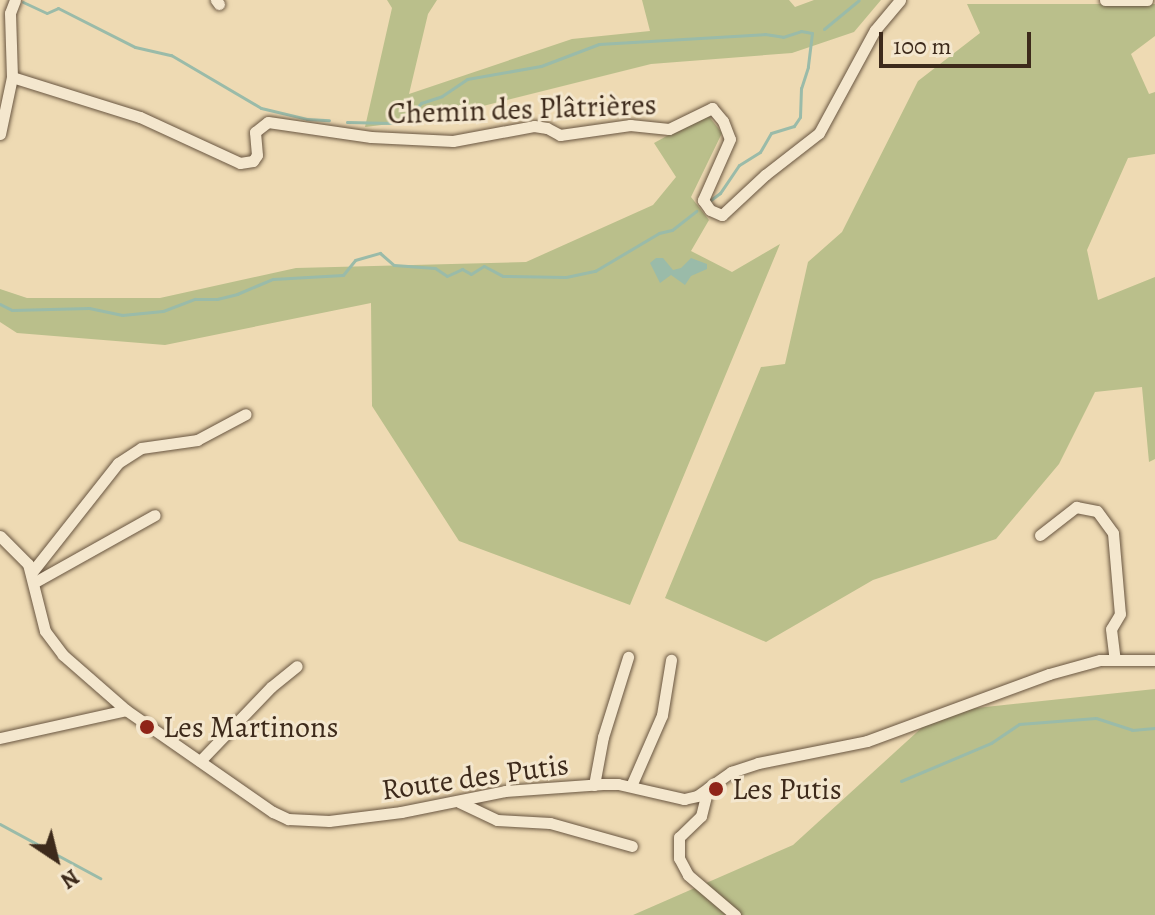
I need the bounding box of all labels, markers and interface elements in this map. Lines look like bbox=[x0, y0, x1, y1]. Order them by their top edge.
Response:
scale bar bbox=[883, 16, 1035, 66]
text: 100 m bbox=[893, 30, 952, 62]
street label: Chemin des Plâtrières bbox=[387, 86, 657, 132]
place label: Les Martinons bbox=[163, 709, 338, 745]
marker: Les Martinons bbox=[138, 718, 156, 736]
street label: Route des Putis bbox=[379, 746, 571, 808]
place label: Les Putis bbox=[732, 771, 842, 807]
marker: Les Putis bbox=[707, 780, 725, 798]
north arrow bbox=[16, 819, 96, 899]
text: N bbox=[55, 862, 85, 896]

